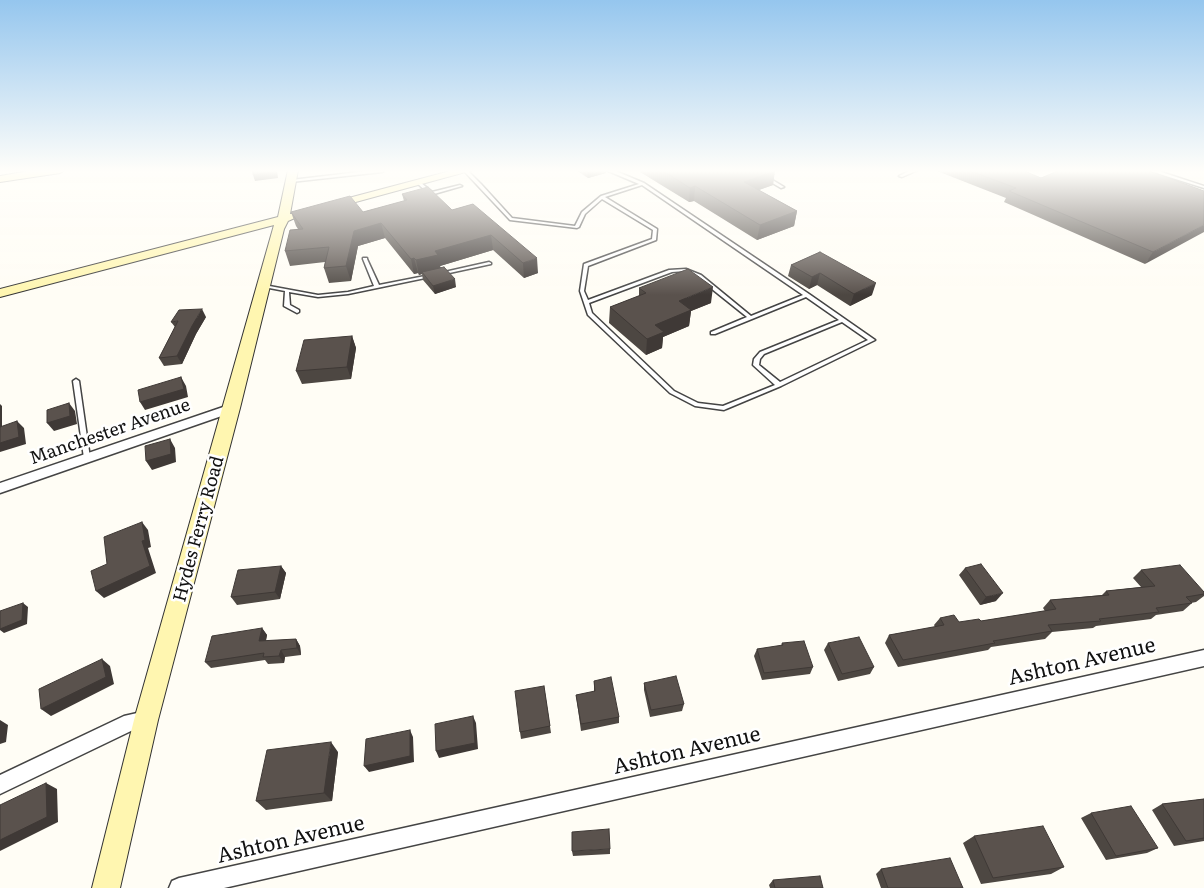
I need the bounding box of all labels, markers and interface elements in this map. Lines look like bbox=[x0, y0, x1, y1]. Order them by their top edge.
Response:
street label: Manchester Avenue bbox=[27, 394, 193, 470]
street label: Hydes Ferry Road bbox=[169, 454, 229, 604]
street label: Ashton Avenue bbox=[1006, 633, 1158, 691]
street label: Ashton Avenue bbox=[611, 722, 763, 780]
street label: Ashton Avenue bbox=[215, 811, 367, 869]

